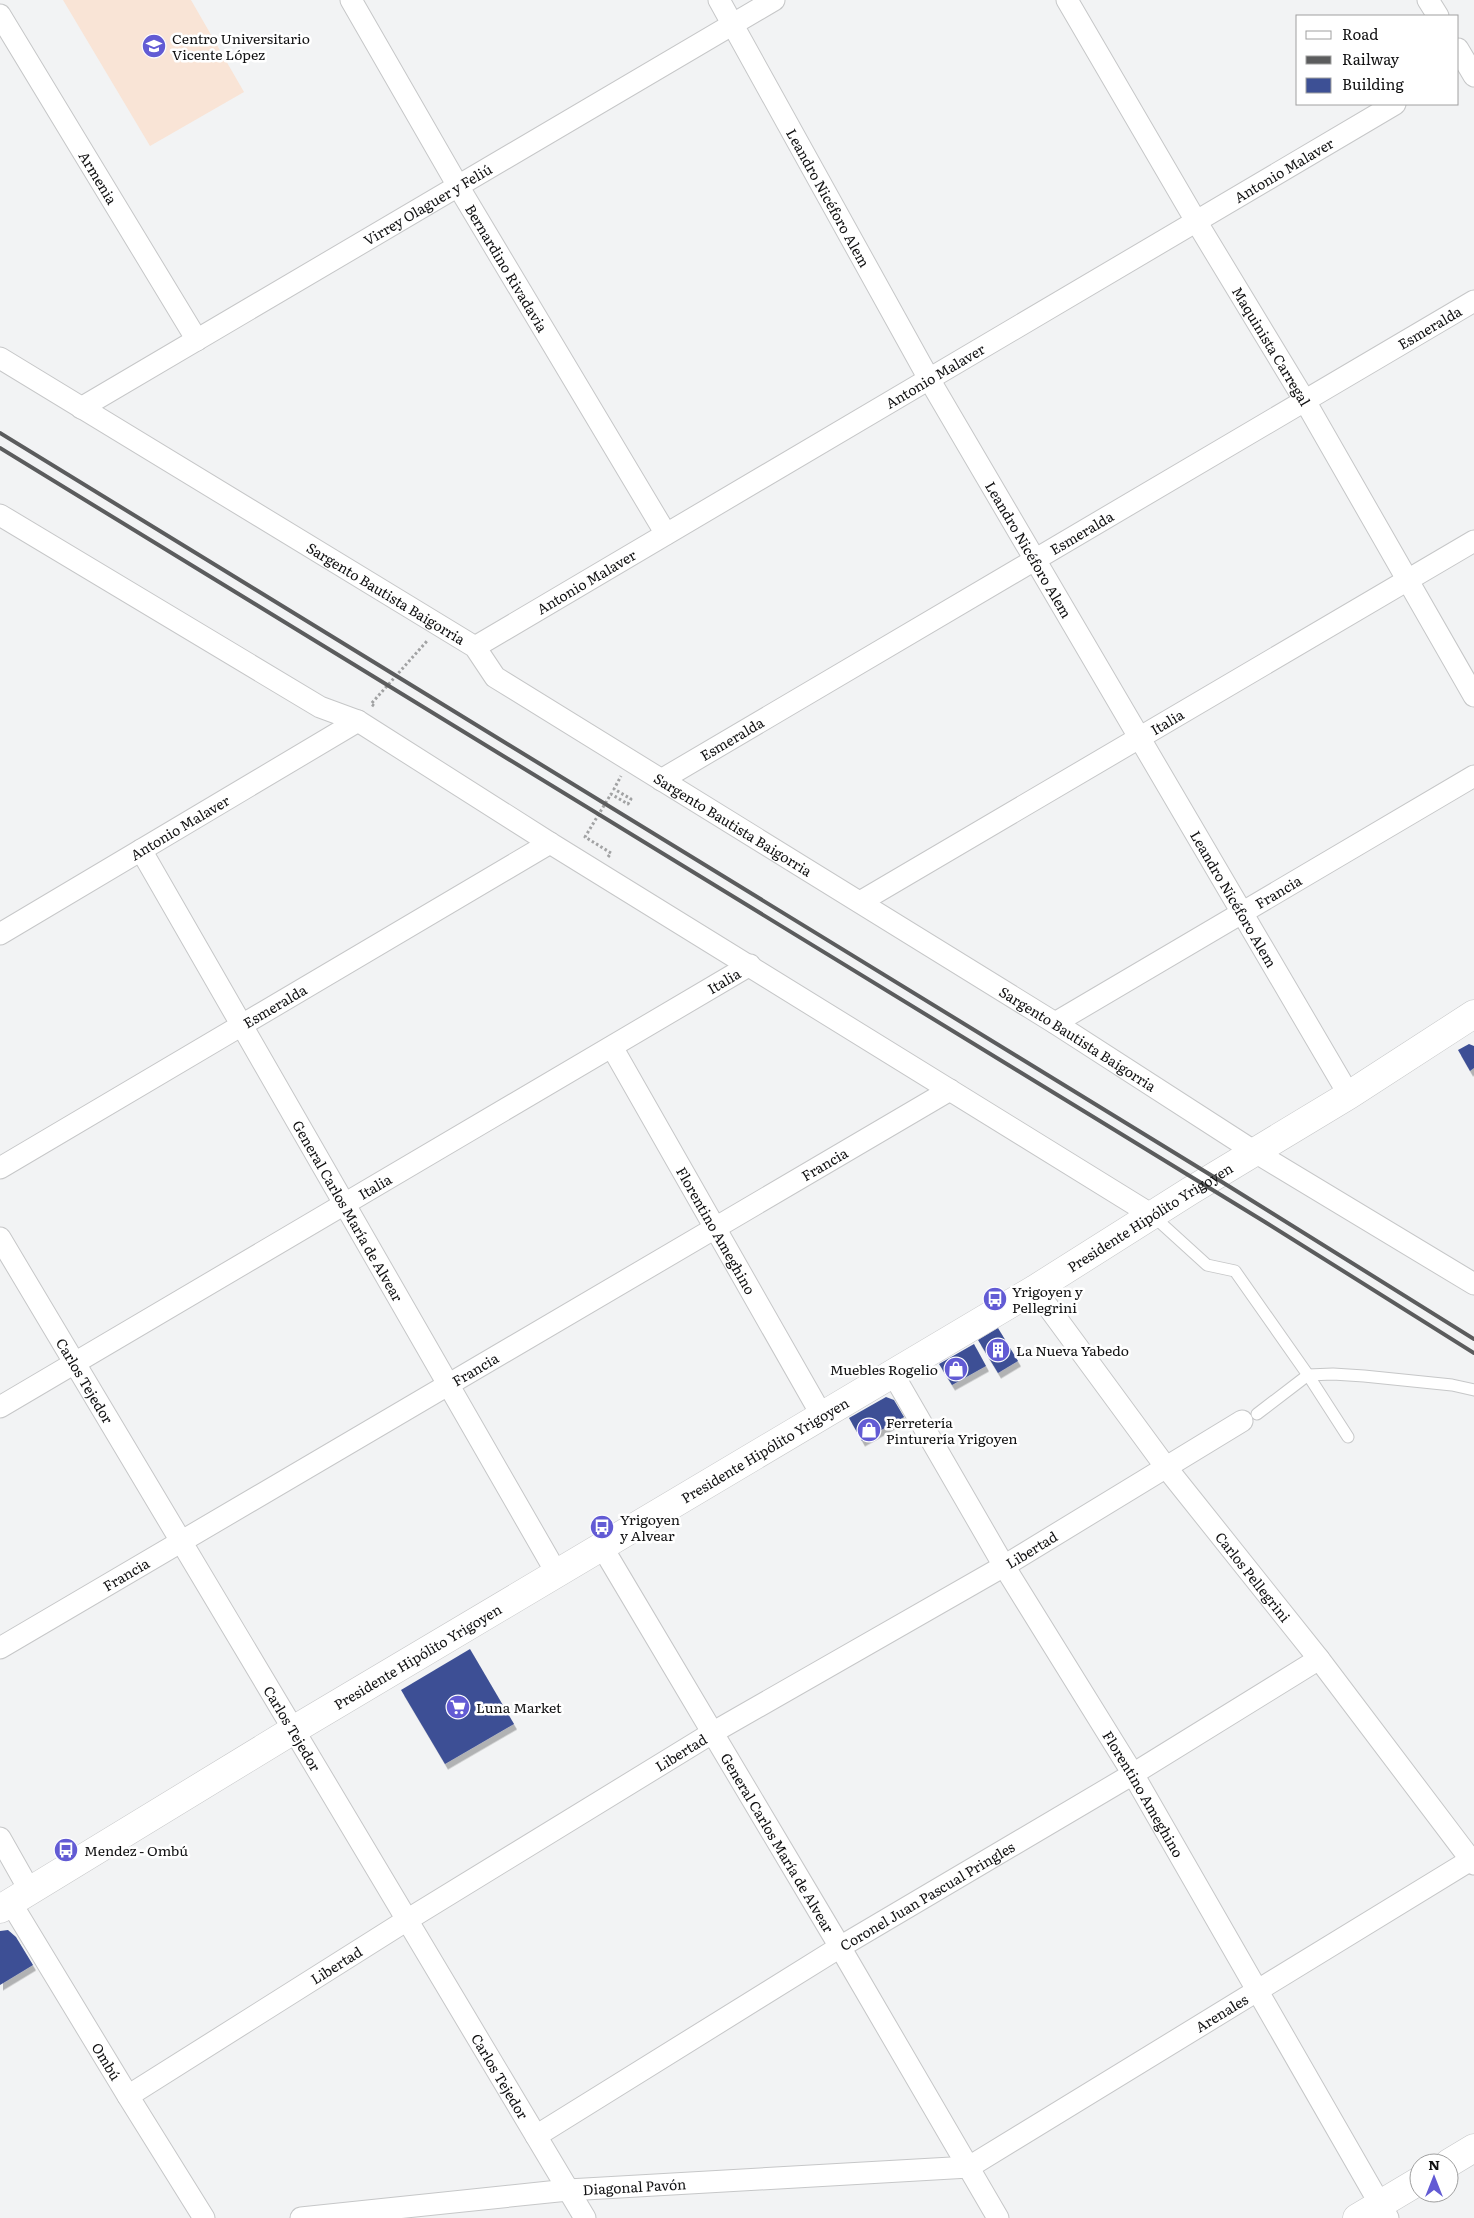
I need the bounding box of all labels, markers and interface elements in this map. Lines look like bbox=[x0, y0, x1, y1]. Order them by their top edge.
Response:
legend bbox=[1296, 15, 1459, 105]
text: Road bbox=[1342, 22, 1378, 45]
place label: Centro Universitario Vicente López bbox=[172, 28, 310, 64]
school or university icon: Centro Universitario Vicente López bbox=[141, 33, 167, 59]
text: Railway bbox=[1342, 47, 1400, 70]
text: Building bbox=[1342, 72, 1404, 95]
street label: Leandro Nicéforo Alem bbox=[782, 125, 875, 271]
street label: Antonio Malaver bbox=[1230, 132, 1337, 207]
street label: Armenia bbox=[75, 147, 123, 208]
street label: Virrey Olaguer y Feliú bbox=[359, 158, 496, 250]
street label: Bernardino Rivadavia bbox=[461, 200, 553, 336]
street label: Maquinista Carregal bbox=[1228, 282, 1316, 410]
street label: Esmeralda bbox=[1394, 300, 1465, 354]
street label: Antonio Malaver bbox=[881, 338, 989, 413]
street label: Leandro Nicéforo Alem bbox=[981, 477, 1077, 622]
street label: Esmeralda bbox=[1046, 505, 1117, 559]
street label: Sargento Bautista Baigorria bbox=[303, 537, 470, 649]
street label: Antonio Malaver bbox=[533, 544, 640, 619]
street label: Italia bbox=[1147, 704, 1188, 739]
street label: Esmeralda bbox=[696, 712, 768, 765]
street label: Sargento Bautista Baigorria bbox=[650, 768, 816, 881]
street label: Antonio Malaver bbox=[126, 790, 233, 864]
street label: Leandro Nicéforo Alem bbox=[1186, 827, 1282, 971]
street label: Francia bbox=[1251, 870, 1305, 913]
street label: Italia bbox=[703, 963, 744, 998]
street label: Esmeralda bbox=[239, 979, 311, 1032]
street label: Sargento Bautista Baigorria bbox=[996, 981, 1161, 1096]
street label: General Carlos María de Alvear bbox=[288, 1116, 408, 1305]
street label: Francia bbox=[797, 1142, 852, 1185]
street label: Presidente Hipólito Yrigoyen bbox=[1063, 1158, 1236, 1276]
street label: Florentino Ameghino bbox=[672, 1163, 761, 1298]
street label: Italia bbox=[354, 1168, 396, 1204]
place label: Yrigoyen y Pellegrini bbox=[1012, 1281, 1084, 1317]
bus stop icon: Yrigoyen y Pellegrini bbox=[982, 1286, 1008, 1312]
street label: Carlos Tejedor bbox=[52, 1334, 119, 1427]
building icon: La Nueva Yabedo bbox=[985, 1337, 1011, 1363]
place label: La Nueva Yabedo bbox=[1016, 1340, 1129, 1360]
street label: Francia bbox=[448, 1347, 502, 1390]
shop icon: Muebles Rogelio bbox=[943, 1356, 969, 1382]
place label: Muebles Rogelio bbox=[830, 1359, 938, 1379]
street label: Presidente Hipólito Yrigoyen bbox=[677, 1392, 852, 1507]
place label: Ferretería Pinturería Yrigoyen bbox=[886, 1412, 1018, 1448]
shop icon: Ferretería Pinturería Yrigoyen bbox=[856, 1417, 882, 1443]
place label: Yrigoyen y Alvear bbox=[620, 1509, 680, 1545]
bus stop icon: Yrigoyen y Alvear bbox=[589, 1514, 615, 1540]
street label: Libertad bbox=[1002, 1526, 1061, 1573]
street label: Carlos Pellegrini bbox=[1211, 1527, 1296, 1626]
street label: Francia bbox=[99, 1552, 153, 1596]
street label: Presidente Hipólito Yrigoyen bbox=[330, 1599, 505, 1714]
street label: Carlos Tejedor bbox=[259, 1682, 326, 1775]
supermarket icon: Luna Market bbox=[445, 1694, 471, 1720]
place label: Luna Market bbox=[476, 1697, 562, 1717]
street label: Florentino Ameghino bbox=[1098, 1727, 1189, 1861]
street label: Libertad bbox=[651, 1728, 711, 1776]
street label: General Carlos María de Alvear bbox=[717, 1749, 839, 1936]
street label: Coronel Juan Pascual Pringles bbox=[836, 1836, 1018, 1955]
bus stop icon: Mendez - Ombú bbox=[53, 1837, 79, 1863]
place label: Mendez - Ombú bbox=[84, 1840, 188, 1860]
street label: Libertad bbox=[307, 1941, 366, 1988]
street label: Arenales bbox=[1191, 1989, 1252, 2036]
street label: Carlos Tejedor bbox=[467, 2029, 534, 2123]
street label: Ombú bbox=[88, 2038, 126, 2084]
north arrow bbox=[1409, 2153, 1459, 2203]
text: N bbox=[1428, 2154, 1440, 2174]
street label: Diagonal Pavón bbox=[582, 2173, 687, 2199]

